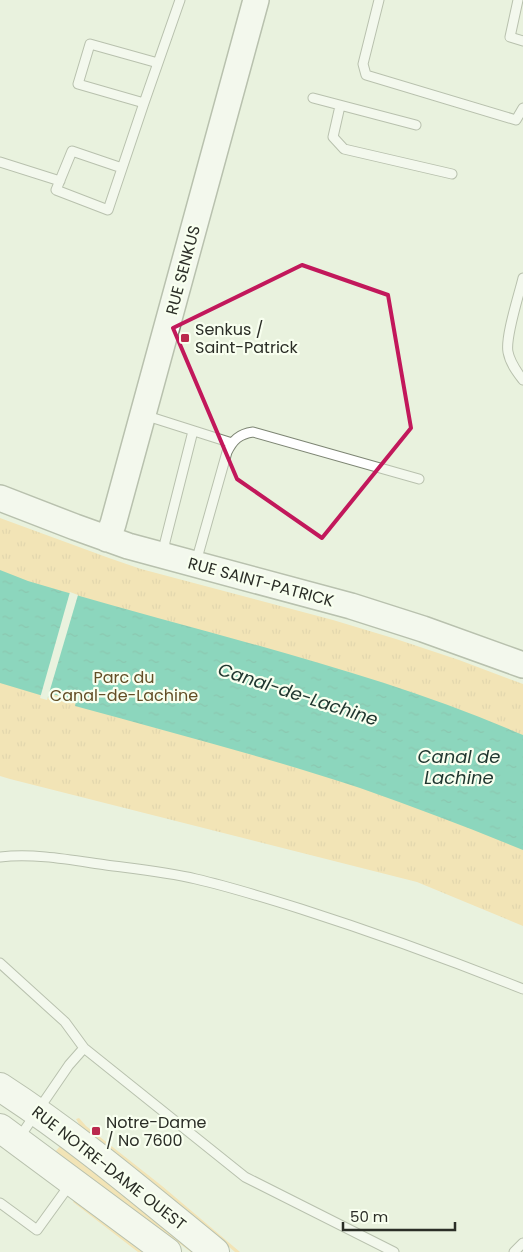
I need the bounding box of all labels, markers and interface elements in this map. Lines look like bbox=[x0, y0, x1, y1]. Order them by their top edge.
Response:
street label: RUE SENKUS bbox=[160, 223, 206, 317]
place label: Senkus / Saint-Patrick bbox=[195, 318, 299, 359]
marker: Senkus / Saint-Patrick bbox=[179, 332, 191, 344]
street label: RUE SAINT-PATRICK bbox=[186, 551, 337, 613]
water label: Canal-de-Lachine bbox=[215, 656, 381, 732]
park label: Parc du Canal-de-Lachine bbox=[50, 666, 198, 707]
water label: Canal de Lachine bbox=[418, 744, 500, 790]
street label: RUE NOTRE-DAME OUEST bbox=[27, 1100, 191, 1236]
place label: Notre-Dame / No 7600 bbox=[106, 1111, 207, 1152]
marker: Notre-Dame / No 7600 bbox=[90, 1125, 102, 1137]
scale bar bbox=[343, 1200, 456, 1232]
text: 50 m bbox=[350, 1206, 388, 1227]

